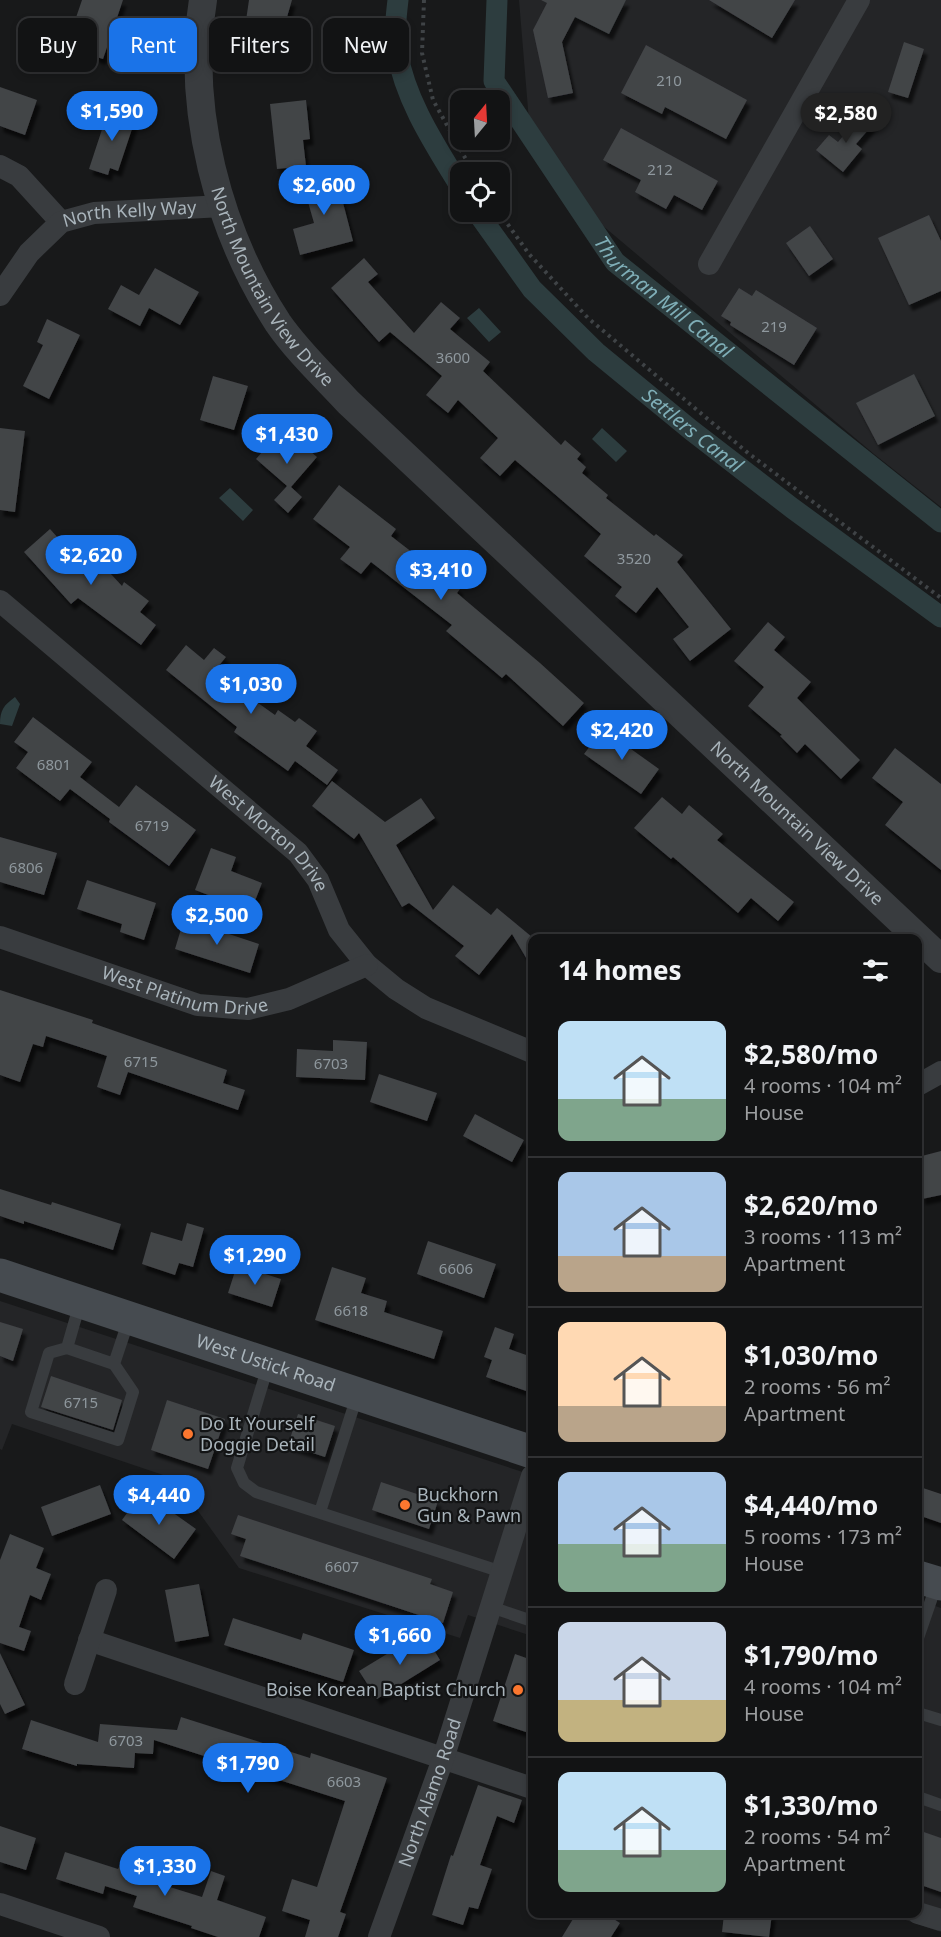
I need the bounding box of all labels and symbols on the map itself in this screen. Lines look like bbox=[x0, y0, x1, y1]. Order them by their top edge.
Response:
house number: 210 bbox=[656, 70, 682, 90]
north arrow bbox=[450, 90, 510, 150]
pin: $1,590 bbox=[63, 91, 161, 142]
pin: $2,580 bbox=[797, 93, 895, 144]
house number: 212 bbox=[647, 159, 673, 179]
pin: $2,600 bbox=[275, 165, 373, 216]
street label: North Mountain View Drive bbox=[206, 184, 340, 391]
street label: North Kelly Way bbox=[60, 194, 198, 232]
water label: Thurman Mill Canal bbox=[588, 230, 739, 364]
house number: 219 bbox=[761, 316, 787, 336]
house number: 3600 bbox=[436, 347, 470, 367]
water label: Settlers Canal bbox=[637, 382, 750, 479]
pin: $1,430 bbox=[238, 414, 336, 465]
pin: $2,620 bbox=[42, 535, 140, 586]
house number: 3520 bbox=[617, 548, 651, 568]
pin: $3,410 bbox=[392, 550, 490, 601]
pin: $1,030 bbox=[202, 664, 300, 715]
pin: $2,420 bbox=[573, 710, 671, 761]
street label: North Mountain View Drive bbox=[706, 735, 889, 910]
house number: 6801 bbox=[37, 754, 71, 774]
street label: West Morton Drive bbox=[204, 770, 334, 895]
house number: 6719 bbox=[135, 815, 169, 835]
house number: 6806 bbox=[9, 857, 43, 877]
pin: $2,500 bbox=[168, 895, 266, 946]
street label: West Platinum Drive bbox=[99, 960, 270, 1020]
house number: 6715 bbox=[124, 1051, 158, 1071]
house number: 6703 bbox=[314, 1053, 348, 1073]
pin: $1,290 bbox=[206, 1235, 304, 1286]
house number: 6606 bbox=[439, 1258, 473, 1278]
house number: 6618 bbox=[334, 1300, 368, 1320]
street label: West Ustick Road bbox=[193, 1328, 339, 1397]
house number: 6715 bbox=[64, 1392, 98, 1412]
place label: Do It Yourself Doggie Detail bbox=[200, 1411, 315, 1456]
marker: Do It Yourself Doggie Detail bbox=[181, 1427, 195, 1441]
pin: $4,440 bbox=[110, 1475, 208, 1526]
place label: Buckhorn Gun & Pawn bbox=[417, 1482, 521, 1527]
marker: Buckhorn Gun & Pawn bbox=[398, 1498, 412, 1512]
house number: 6607 bbox=[325, 1556, 359, 1576]
pin: $1,660 bbox=[351, 1615, 449, 1666]
place label: Boise Korean Baptist Church bbox=[266, 1677, 506, 1701]
marker: Boise Korean Baptist Church bbox=[511, 1683, 525, 1697]
street label: North Alamo Road bbox=[392, 1715, 466, 1870]
house number: 6703 bbox=[109, 1730, 143, 1750]
pin: $1,790 bbox=[199, 1743, 297, 1794]
house number: 6603 bbox=[327, 1771, 361, 1791]
pin: $1,330 bbox=[116, 1846, 214, 1897]

